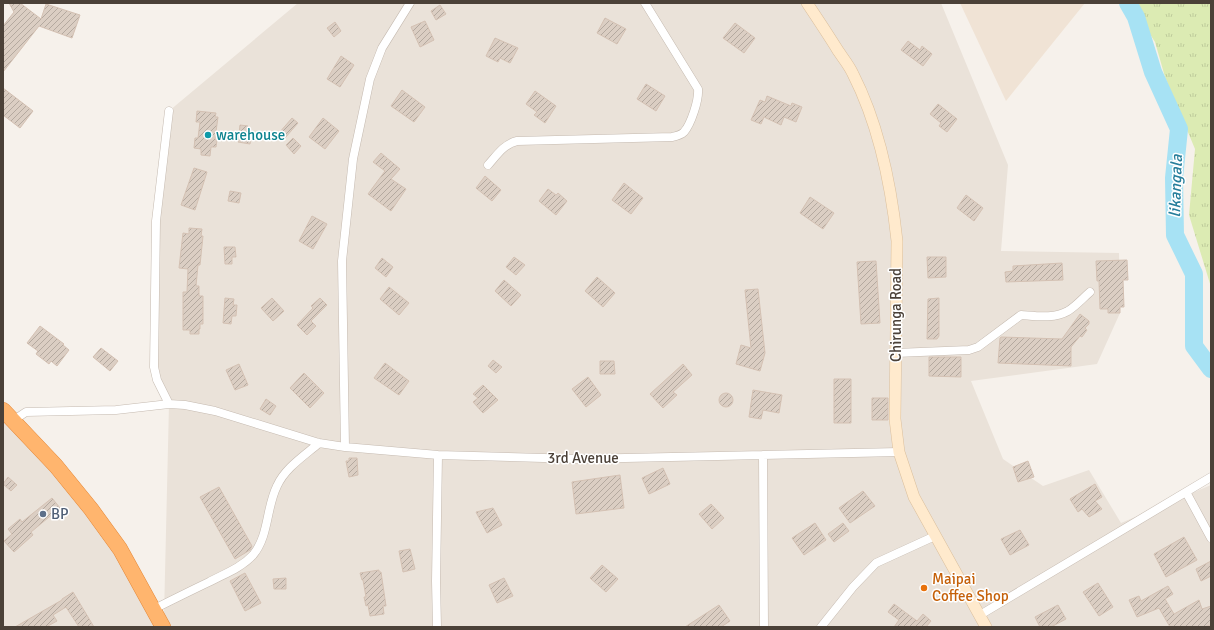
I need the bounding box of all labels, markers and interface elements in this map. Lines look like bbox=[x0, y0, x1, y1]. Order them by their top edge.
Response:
place label: warehouse bbox=[216, 126, 285, 144]
marker: warehouse bbox=[203, 130, 213, 140]
water label: likangala bbox=[1165, 153, 1187, 218]
street label: Chirunga Road bbox=[887, 268, 905, 362]
street label: 3rd Avenue bbox=[547, 449, 619, 467]
place label: BP bbox=[51, 505, 69, 523]
marker: BP bbox=[38, 509, 48, 519]
place label: Maipai Coffee Shop bbox=[932, 570, 1009, 605]
marker: Maipai Coffee Shop bbox=[919, 583, 929, 593]

